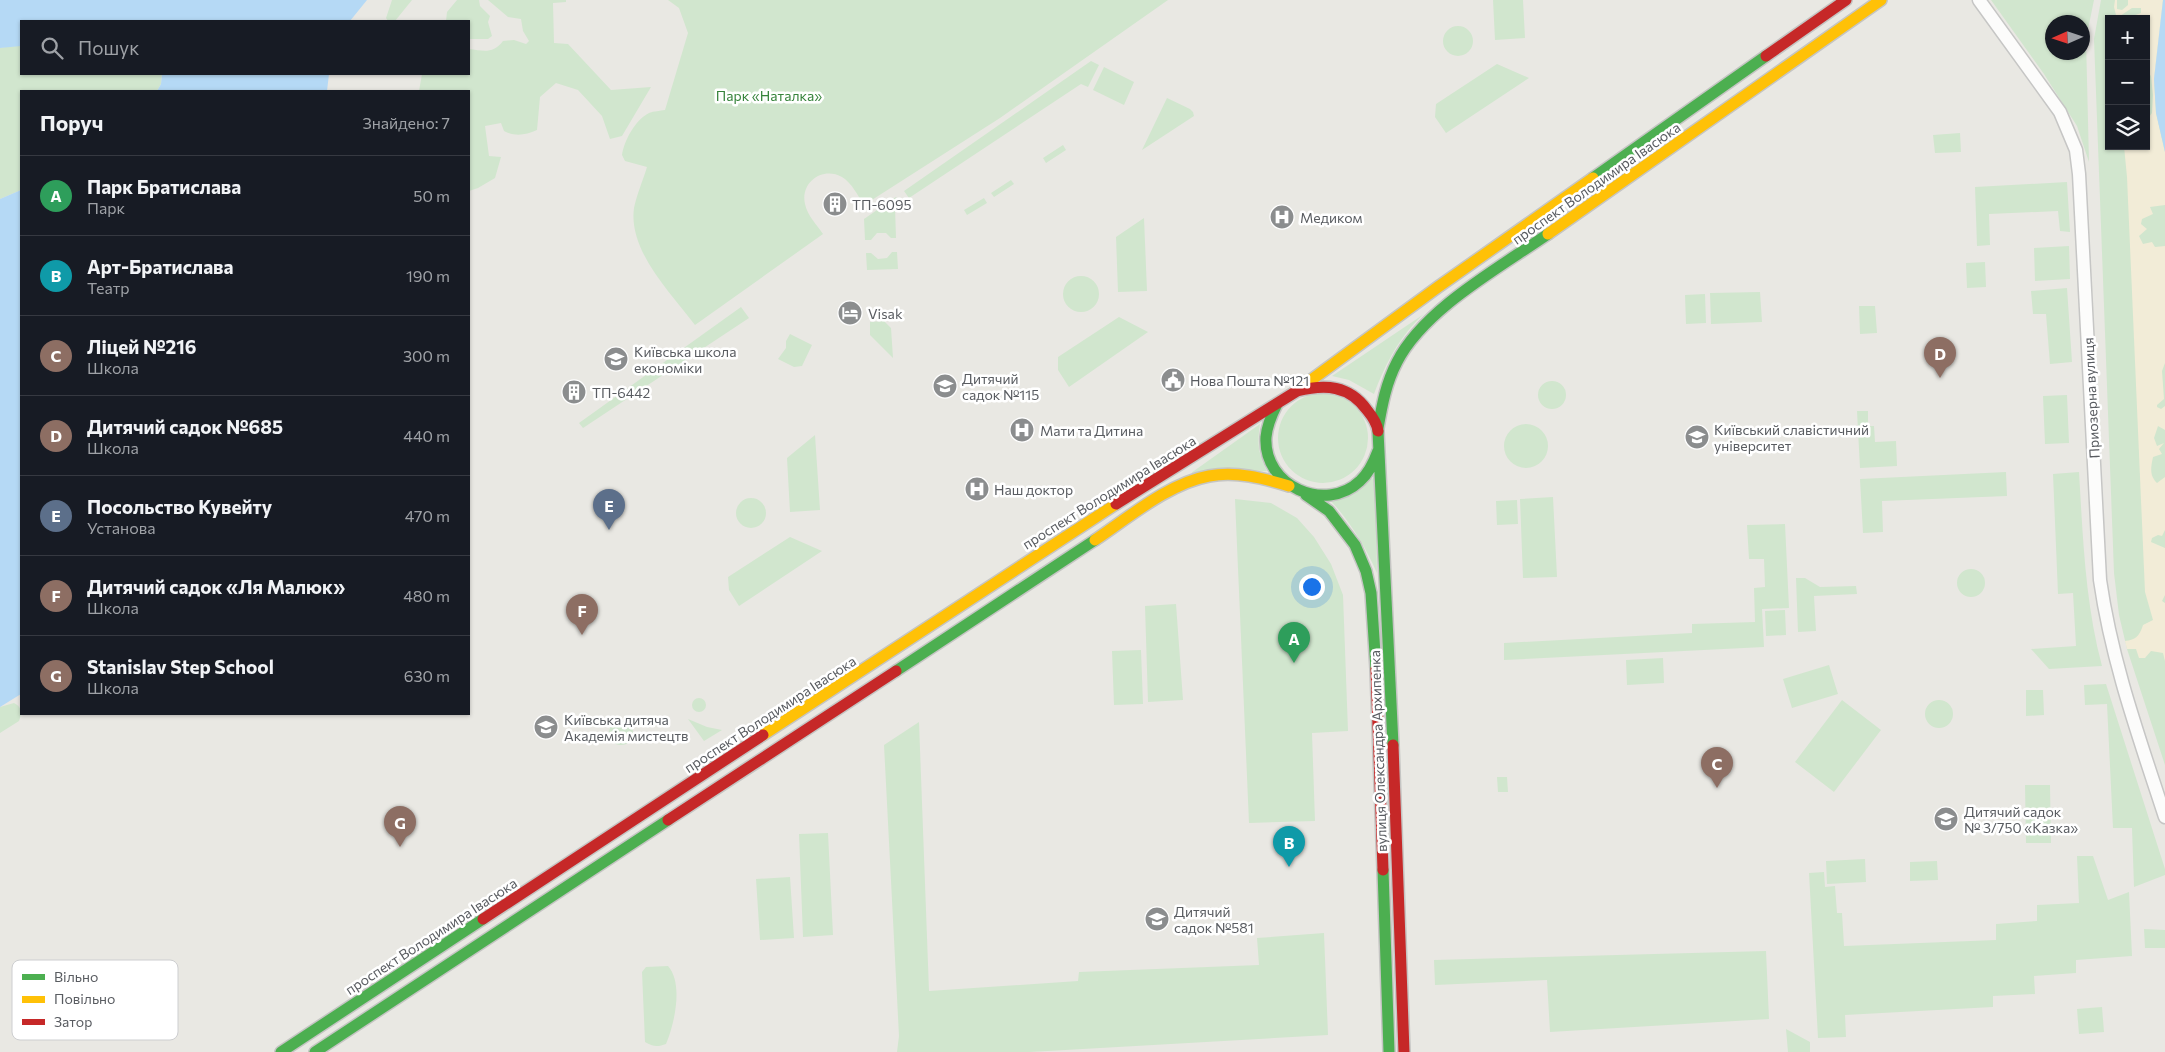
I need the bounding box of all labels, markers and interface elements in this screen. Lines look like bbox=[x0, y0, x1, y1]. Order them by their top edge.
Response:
north arrow bbox=[2045, 15, 2090, 60]
map controls bbox=[2105, 15, 2150, 150]
button: + bbox=[2105, 15, 2150, 60]
search box bbox=[20, 20, 470, 75]
icon: search bbox=[38, 34, 66, 62]
text: Пошук bbox=[78, 36, 139, 59]
button: − bbox=[2105, 60, 2150, 105]
park label: Парк «Наталка» bbox=[716, 87, 822, 104]
button: layers bbox=[2105, 105, 2150, 150]
text: Поруч bbox=[40, 110, 103, 135]
text: Знайдено: 7 bbox=[362, 113, 450, 132]
street label: проспект Володимира Івасюка bbox=[1509, 118, 1683, 248]
text: Парк Братислава bbox=[87, 175, 241, 198]
text: A bbox=[50, 186, 62, 205]
text: 50 m bbox=[413, 186, 450, 205]
building icon: ТП-6095 bbox=[822, 191, 848, 217]
place label: ТП-6095 bbox=[852, 196, 912, 213]
text: Парк bbox=[87, 198, 125, 217]
hospital icon: Медиком bbox=[1269, 204, 1295, 230]
place label: Медиком bbox=[1300, 209, 1362, 226]
text: Арт-Братислава bbox=[87, 255, 233, 278]
text: B bbox=[51, 266, 61, 285]
text: 190 m bbox=[406, 266, 450, 285]
text: Театр bbox=[87, 278, 130, 297]
hotel icon: Visak bbox=[837, 300, 863, 326]
place label: Visak bbox=[868, 305, 903, 322]
text: Ліцей №216 bbox=[87, 335, 197, 358]
pin: D bbox=[1924, 337, 1956, 378]
street label: Приозерна вулиця bbox=[2079, 337, 2103, 459]
place label: Київська школа економіки bbox=[634, 343, 736, 376]
text: C bbox=[51, 346, 61, 365]
text: 300 m bbox=[403, 346, 450, 365]
school or university icon: Київська школа економіки bbox=[603, 346, 629, 372]
text: Школа bbox=[87, 358, 139, 377]
public building icon: Нова Пошта №121 bbox=[1160, 367, 1186, 393]
place label: Дитячий садок №115 bbox=[962, 370, 1039, 403]
place label: Нова Пошта №121 bbox=[1190, 372, 1309, 389]
school or university icon: Дитячий садок №115 bbox=[932, 373, 958, 399]
building icon: ТП-6442 bbox=[561, 379, 587, 405]
place label: ТП-6442 bbox=[592, 384, 650, 401]
text: Дитячий садок №685 bbox=[87, 415, 283, 438]
hospital icon: Мати та Дитина bbox=[1009, 417, 1035, 443]
place label: Київський славістичний університет bbox=[1714, 421, 1869, 454]
place label: Мати та Дитина bbox=[1040, 422, 1143, 439]
school or university icon: Київський славістичний університет bbox=[1684, 424, 1710, 450]
text: D bbox=[50, 426, 62, 445]
text: 440 m bbox=[403, 426, 450, 445]
street label: проспект Володимира Івасюка bbox=[1019, 431, 1199, 553]
text: Школа bbox=[87, 438, 139, 457]
hospital icon: Наш доктор bbox=[964, 476, 990, 502]
place label: Наш доктор bbox=[994, 481, 1073, 498]
pin: E bbox=[593, 489, 625, 530]
text: Посольство Кувейту bbox=[87, 495, 272, 518]
text: E bbox=[51, 506, 61, 525]
text: 470 m bbox=[405, 506, 450, 525]
text: Установа bbox=[87, 518, 156, 537]
your location bbox=[1299, 574, 1325, 600]
text: Дитячий садок «Ля Малюк» bbox=[87, 575, 345, 598]
text: F bbox=[51, 586, 61, 605]
text: 480 m bbox=[403, 586, 450, 605]
pin: F bbox=[566, 594, 598, 635]
text: Школа bbox=[87, 598, 139, 617]
pin: A bbox=[1278, 622, 1310, 663]
street label: вулиця Олександра Архипенка bbox=[1366, 650, 1390, 852]
street label: проспект Володимира Івасюка bbox=[681, 652, 859, 776]
text: Stanislav Step School bbox=[87, 655, 274, 678]
text: G bbox=[50, 666, 62, 685]
text: 630 m bbox=[404, 666, 450, 685]
text: Школа bbox=[87, 678, 139, 697]
place label: Київська дитяча Академія мистецтв bbox=[564, 711, 688, 744]
school or university icon: Київська дитяча Академія мистецтв bbox=[533, 714, 559, 740]
pin: C bbox=[1701, 747, 1733, 788]
place label: Дитячий садок № 3/750 «Казка» bbox=[1964, 803, 2078, 836]
pin: G bbox=[384, 806, 416, 847]
school or university icon: Дитячий садок № 3/750 «Казка» bbox=[1933, 806, 1959, 832]
pin: B bbox=[1273, 826, 1305, 867]
street label: проспект Володимира Івасюка bbox=[342, 874, 520, 998]
place label: Дитячий садок №581 bbox=[1174, 903, 1254, 936]
school or university icon: Дитячий садок №581 bbox=[1144, 906, 1170, 932]
legend bbox=[12, 960, 178, 1040]
text: Вільно bbox=[54, 968, 98, 985]
text: Повільно bbox=[54, 990, 115, 1007]
text: Затор bbox=[54, 1013, 92, 1030]

